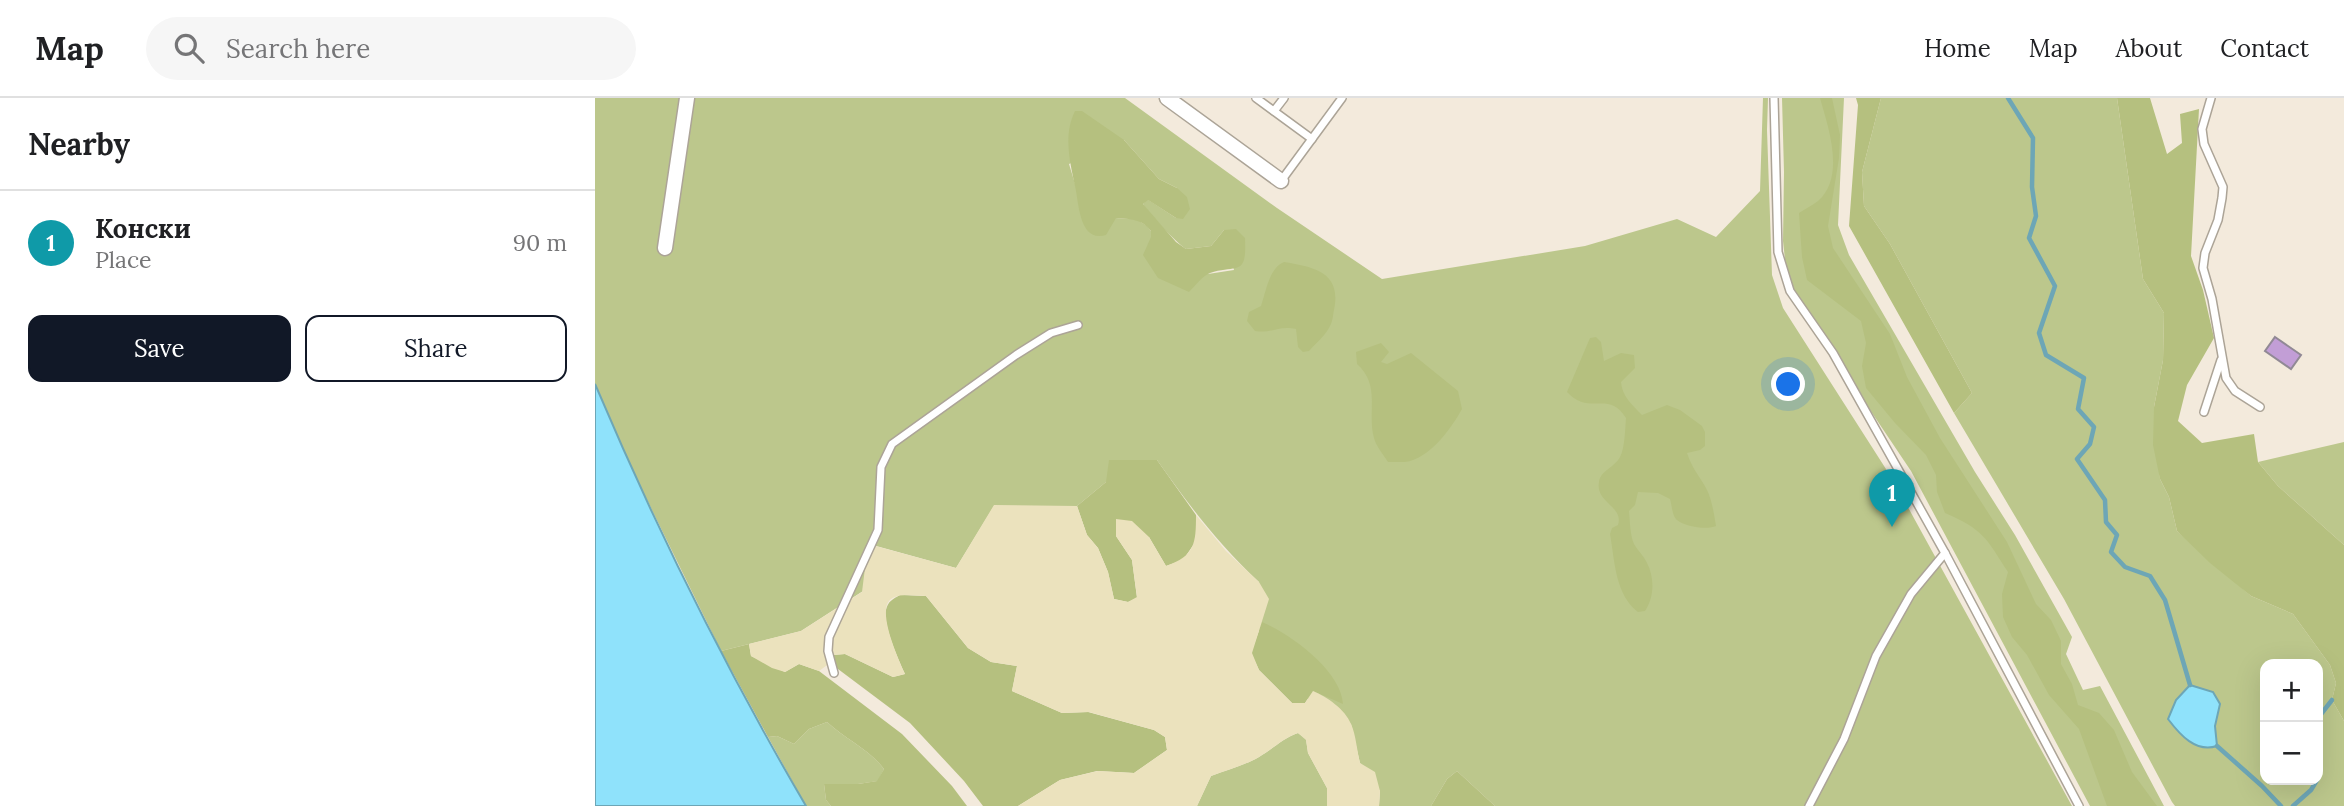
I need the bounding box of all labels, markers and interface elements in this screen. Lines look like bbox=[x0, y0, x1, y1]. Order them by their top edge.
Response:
search box bbox=[146, 17, 636, 80]
text: Map bbox=[35, 27, 104, 69]
icon: search bbox=[170, 29, 208, 67]
text: Search here bbox=[226, 32, 370, 65]
text: Home bbox=[1924, 33, 1991, 64]
text: Map bbox=[2029, 33, 2078, 64]
text: About bbox=[2116, 33, 2182, 64]
text: Contact bbox=[2220, 33, 2309, 64]
text: Nearby bbox=[28, 125, 130, 163]
text: Конски bbox=[95, 212, 191, 245]
text: 1 bbox=[46, 228, 56, 257]
text: 90 m bbox=[513, 228, 567, 257]
text: Place bbox=[95, 245, 152, 274]
button: Save bbox=[28, 315, 291, 382]
button: Share bbox=[305, 315, 567, 382]
your location bbox=[1771, 367, 1805, 401]
pin: 1 bbox=[1869, 469, 1915, 527]
map controls bbox=[2260, 659, 2323, 785]
button: + bbox=[2260, 659, 2323, 722]
button: − bbox=[2260, 722, 2323, 785]

